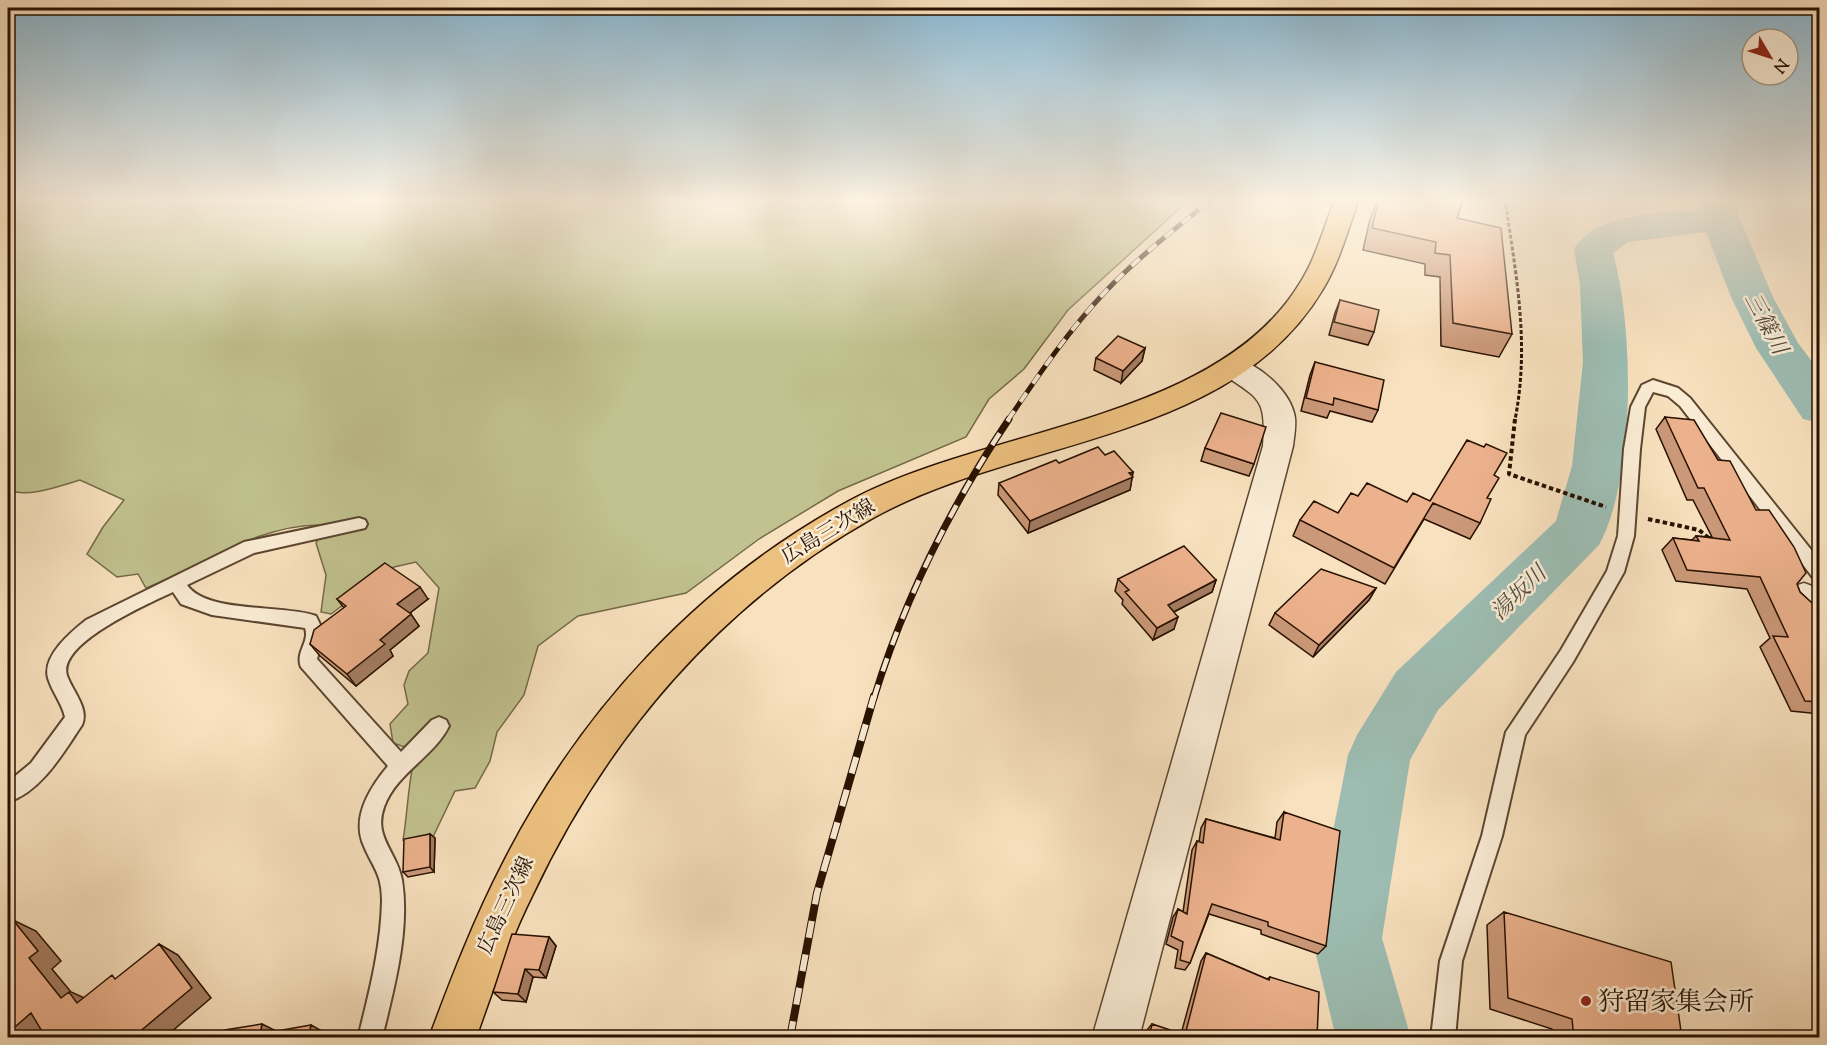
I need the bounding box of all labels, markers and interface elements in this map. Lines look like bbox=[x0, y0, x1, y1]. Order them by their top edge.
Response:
north arrow bbox=[1740, 27, 1800, 87]
text: N bbox=[1767, 53, 1793, 77]
water label: 三篠川 bbox=[1735, 288, 1795, 363]
street label: 広島三次線 bbox=[776, 493, 882, 573]
water label: 湯坂川 bbox=[1485, 558, 1556, 629]
street label: 広島三次線 bbox=[471, 852, 543, 960]
place label: 狩留家集会所 bbox=[1598, 985, 1754, 1022]
marker: 狩留家集会所 bbox=[1579, 994, 1593, 1008]

